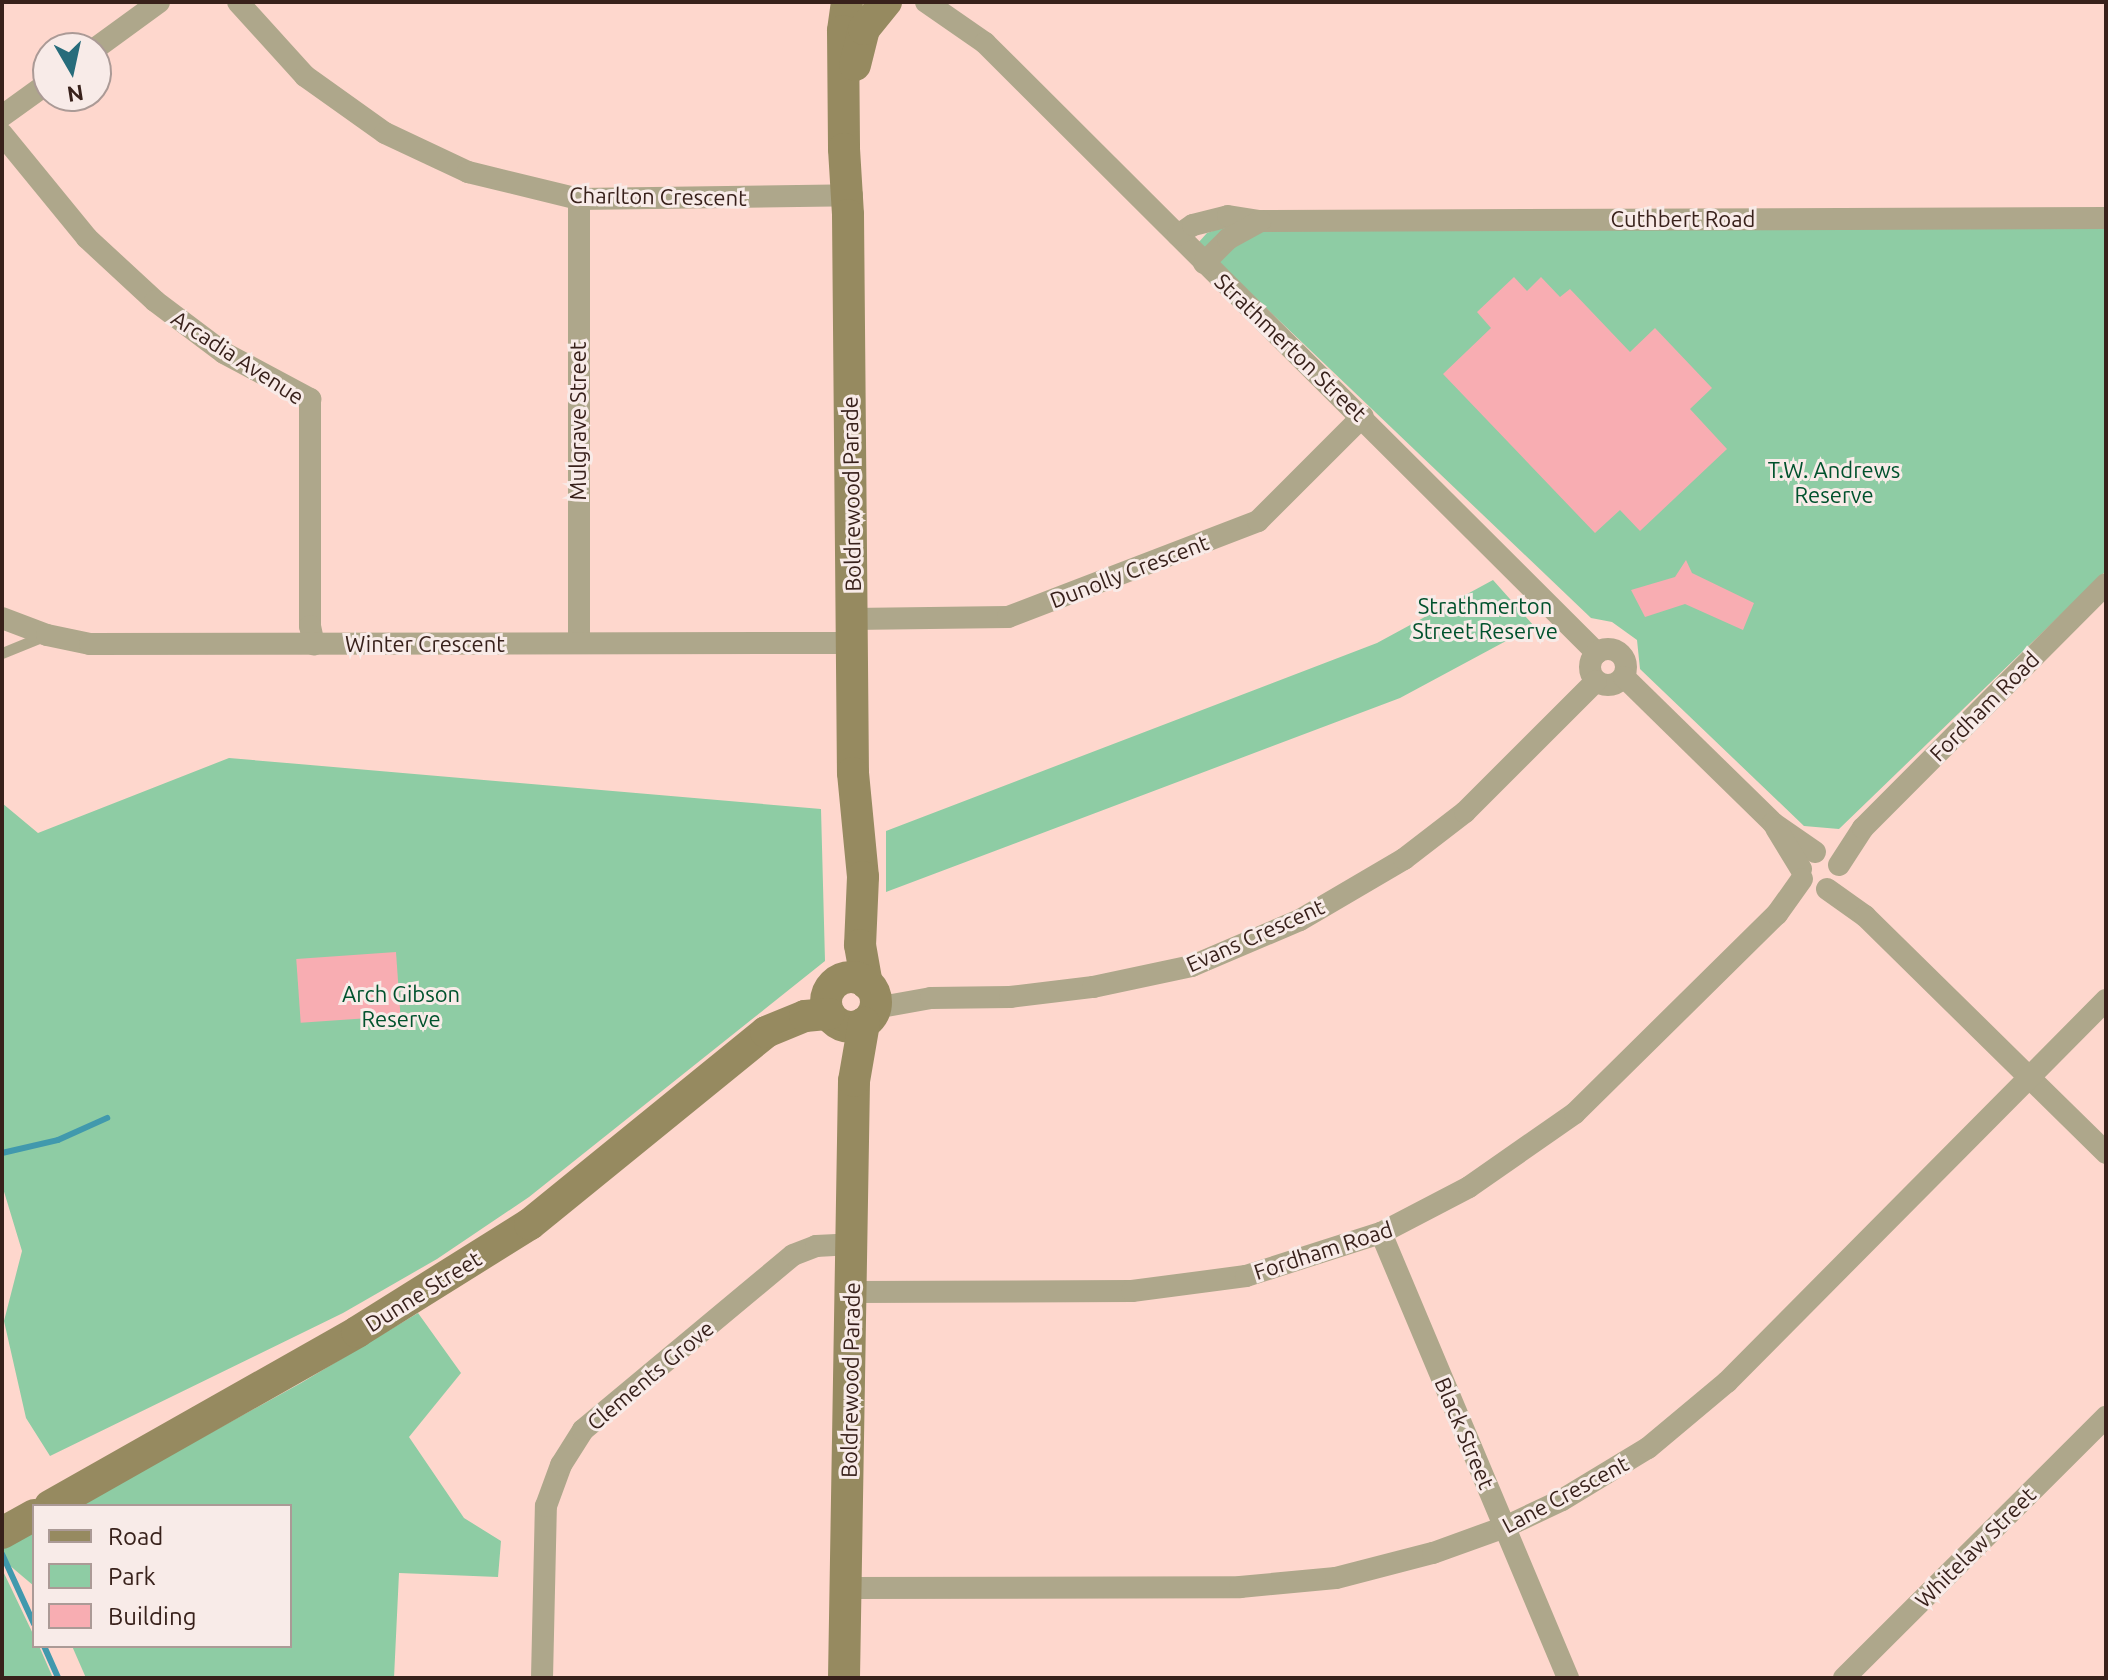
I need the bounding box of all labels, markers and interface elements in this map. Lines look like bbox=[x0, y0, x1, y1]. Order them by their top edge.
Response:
north arrow bbox=[32, 32, 112, 112]
text: N bbox=[65, 81, 86, 108]
street label: Charlton Crescent bbox=[569, 181, 747, 211]
street label: Cuthbert Road bbox=[1611, 206, 1755, 232]
street label: Strathmerton Street bbox=[1210, 268, 1372, 426]
street label: Arcadia Avenue bbox=[167, 304, 309, 410]
street label: Mulgrave Street bbox=[565, 342, 591, 500]
street label: Boldrewood Parade bbox=[836, 396, 866, 592]
park label: T.W. Andrews Reserve bbox=[1768, 456, 1900, 508]
street label: Dunolly Crescent bbox=[1046, 529, 1212, 613]
park label: Strathmerton Street Reserve bbox=[1412, 592, 1558, 644]
street label: Winter Crescent bbox=[345, 631, 505, 657]
street label: Fordham Road bbox=[1924, 646, 2044, 766]
street label: Evans Crescent bbox=[1182, 893, 1328, 977]
park label: Arch Gibson Reserve bbox=[342, 980, 460, 1032]
street label: Fordham Road bbox=[1250, 1215, 1396, 1285]
street label: Dunne Street bbox=[360, 1245, 486, 1337]
street label: Boldrewood Parade bbox=[835, 1282, 865, 1478]
street label: Clements Grove bbox=[581, 1314, 719, 1436]
street label: Black Street bbox=[1430, 1373, 1500, 1493]
street label: Lane Crescent bbox=[1497, 1450, 1633, 1538]
street label: Whitelaw Street bbox=[1909, 1481, 2041, 1613]
legend bbox=[32, 1504, 292, 1648]
text: Road bbox=[108, 1523, 163, 1550]
text: Park bbox=[108, 1563, 156, 1590]
text: Building bbox=[108, 1603, 196, 1630]

